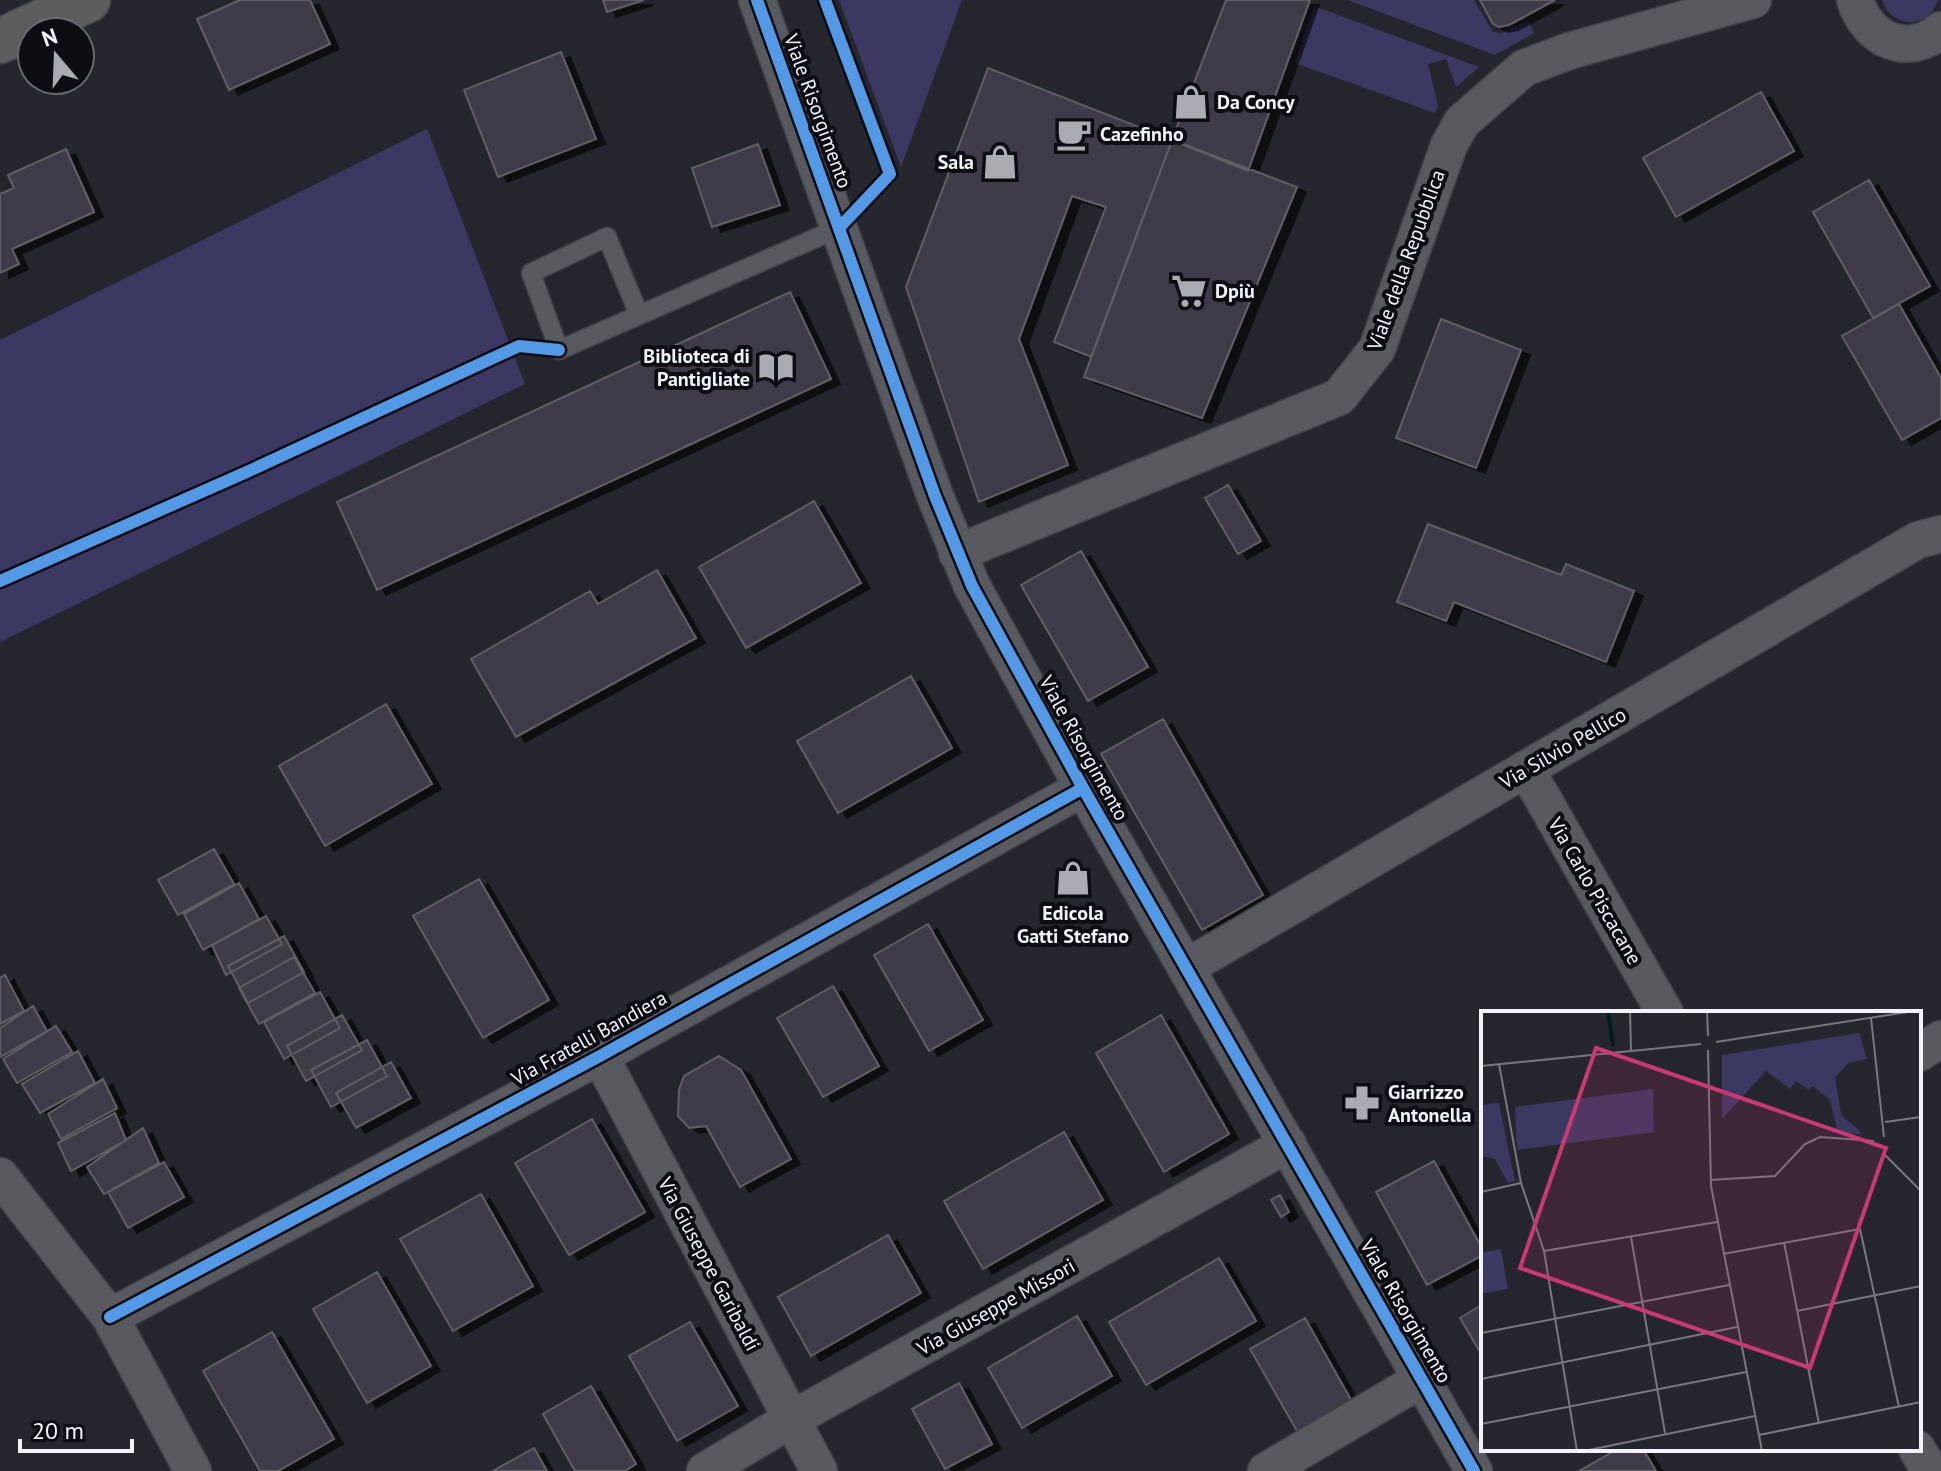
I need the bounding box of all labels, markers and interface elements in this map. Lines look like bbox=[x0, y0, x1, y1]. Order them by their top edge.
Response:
north arrow bbox=[16, 16, 96, 96]
text: N bbox=[38, 21, 61, 53]
street label: Viale Risorgimento bbox=[778, 30, 858, 192]
shop icon: Da Concy bbox=[1172, 83, 1210, 121]
place label: Da Concy bbox=[1217, 89, 1295, 115]
cafe icon: Cazefinho bbox=[1055, 115, 1093, 153]
place label: Cazefinho bbox=[1100, 121, 1184, 147]
shop icon: Sala bbox=[981, 143, 1019, 181]
place label: Sala bbox=[938, 149, 974, 175]
street label: Viale della Repubblica bbox=[1361, 166, 1451, 355]
supermarket icon: Dpiù bbox=[1170, 272, 1208, 310]
place label: Dpiù bbox=[1215, 278, 1255, 304]
place label: Biblioteca di Pantigliate bbox=[643, 343, 750, 392]
library icon: Biblioteca di Pantigliate bbox=[757, 348, 795, 386]
street label: Viale Risorgimento bbox=[1033, 670, 1135, 825]
street label: Via Silvio Pellico bbox=[1494, 701, 1631, 795]
street label: Via Carlo Piscacane bbox=[1542, 812, 1648, 969]
shop icon: Edicola Gatti Stefano bbox=[1054, 859, 1092, 897]
place label: Edicola Gatti Stefano bbox=[1017, 900, 1129, 949]
street label: Via Fratelli Bandiera bbox=[506, 985, 671, 1092]
inset map bbox=[1481, 1011, 1921, 1451]
place label: Giarrizzo Antonella bbox=[1388, 1079, 1471, 1128]
pharmacy icon: Giarrizzo Antonella bbox=[1343, 1084, 1381, 1122]
street label: Via Giuseppe Garibaldi bbox=[652, 1172, 766, 1355]
street label: Viale Risorgimento bbox=[1354, 1234, 1458, 1388]
street label: Via Giuseppe Missori bbox=[911, 1253, 1080, 1362]
scale bar bbox=[20, 1403, 132, 1453]
text: 20 m bbox=[32, 1415, 84, 1446]

